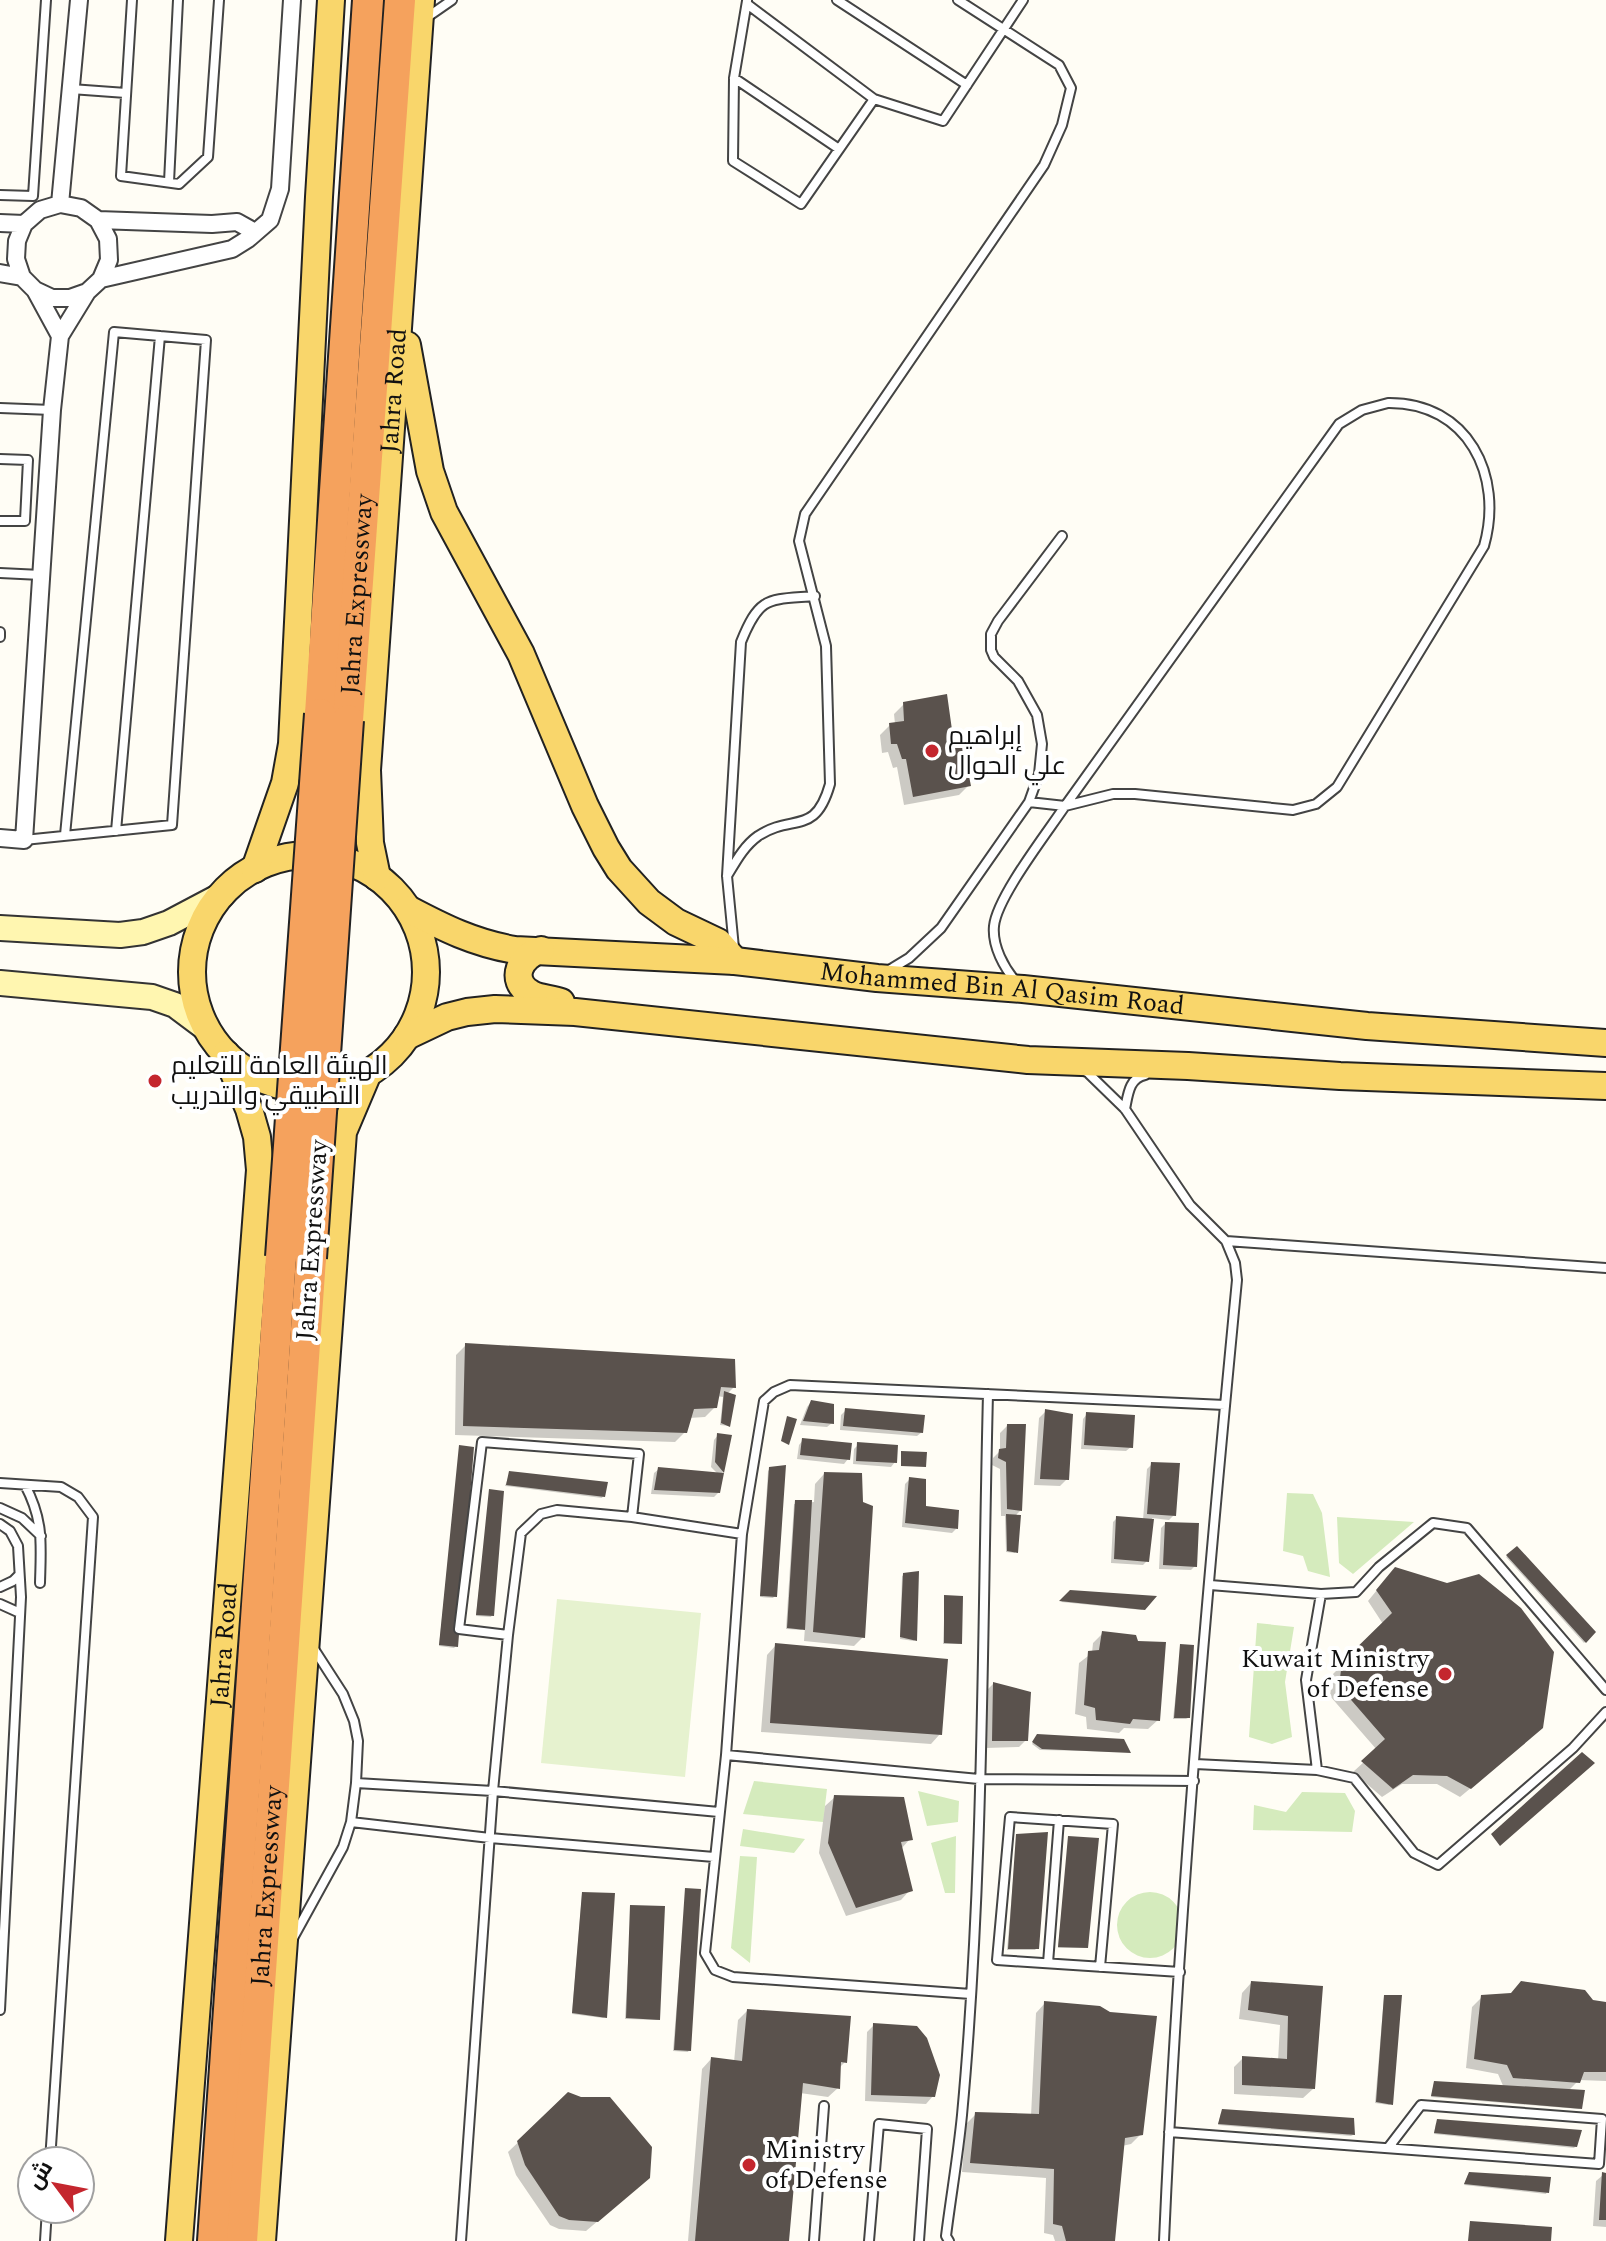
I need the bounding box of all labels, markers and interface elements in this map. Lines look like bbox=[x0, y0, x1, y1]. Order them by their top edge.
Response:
street label: Jahra Road bbox=[369, 327, 418, 455]
street label: Jahra Expressway bbox=[330, 491, 384, 696]
place label: إبراهيم علي الحوال bbox=[948, 716, 1066, 786]
marker: إبراهيم علي الحوال bbox=[923, 742, 941, 760]
street label: Mohammed Bin Al Qasim Road bbox=[818, 951, 1186, 1026]
place label: الهيئة العامة للتعليم التطبيقي والتدريب bbox=[171, 1046, 388, 1116]
marker: الهيئة العامة للتعليم التطبيقي والتدريب bbox=[146, 1072, 164, 1090]
street label: Jahra Expressway bbox=[285, 1137, 339, 1342]
street label: Jahra Road bbox=[199, 1581, 249, 1709]
place label: Kuwait Ministry of Defense bbox=[1241, 1639, 1431, 1709]
marker: Kuwait Ministry of Defense bbox=[1436, 1665, 1454, 1683]
street label: Jahra Expressway bbox=[240, 1783, 294, 1988]
place label: Ministry of Defense bbox=[765, 2130, 888, 2200]
north arrow bbox=[16, 2145, 96, 2225]
text: ش bbox=[19, 2154, 62, 2196]
marker: Ministry of Defense bbox=[740, 2156, 758, 2174]

